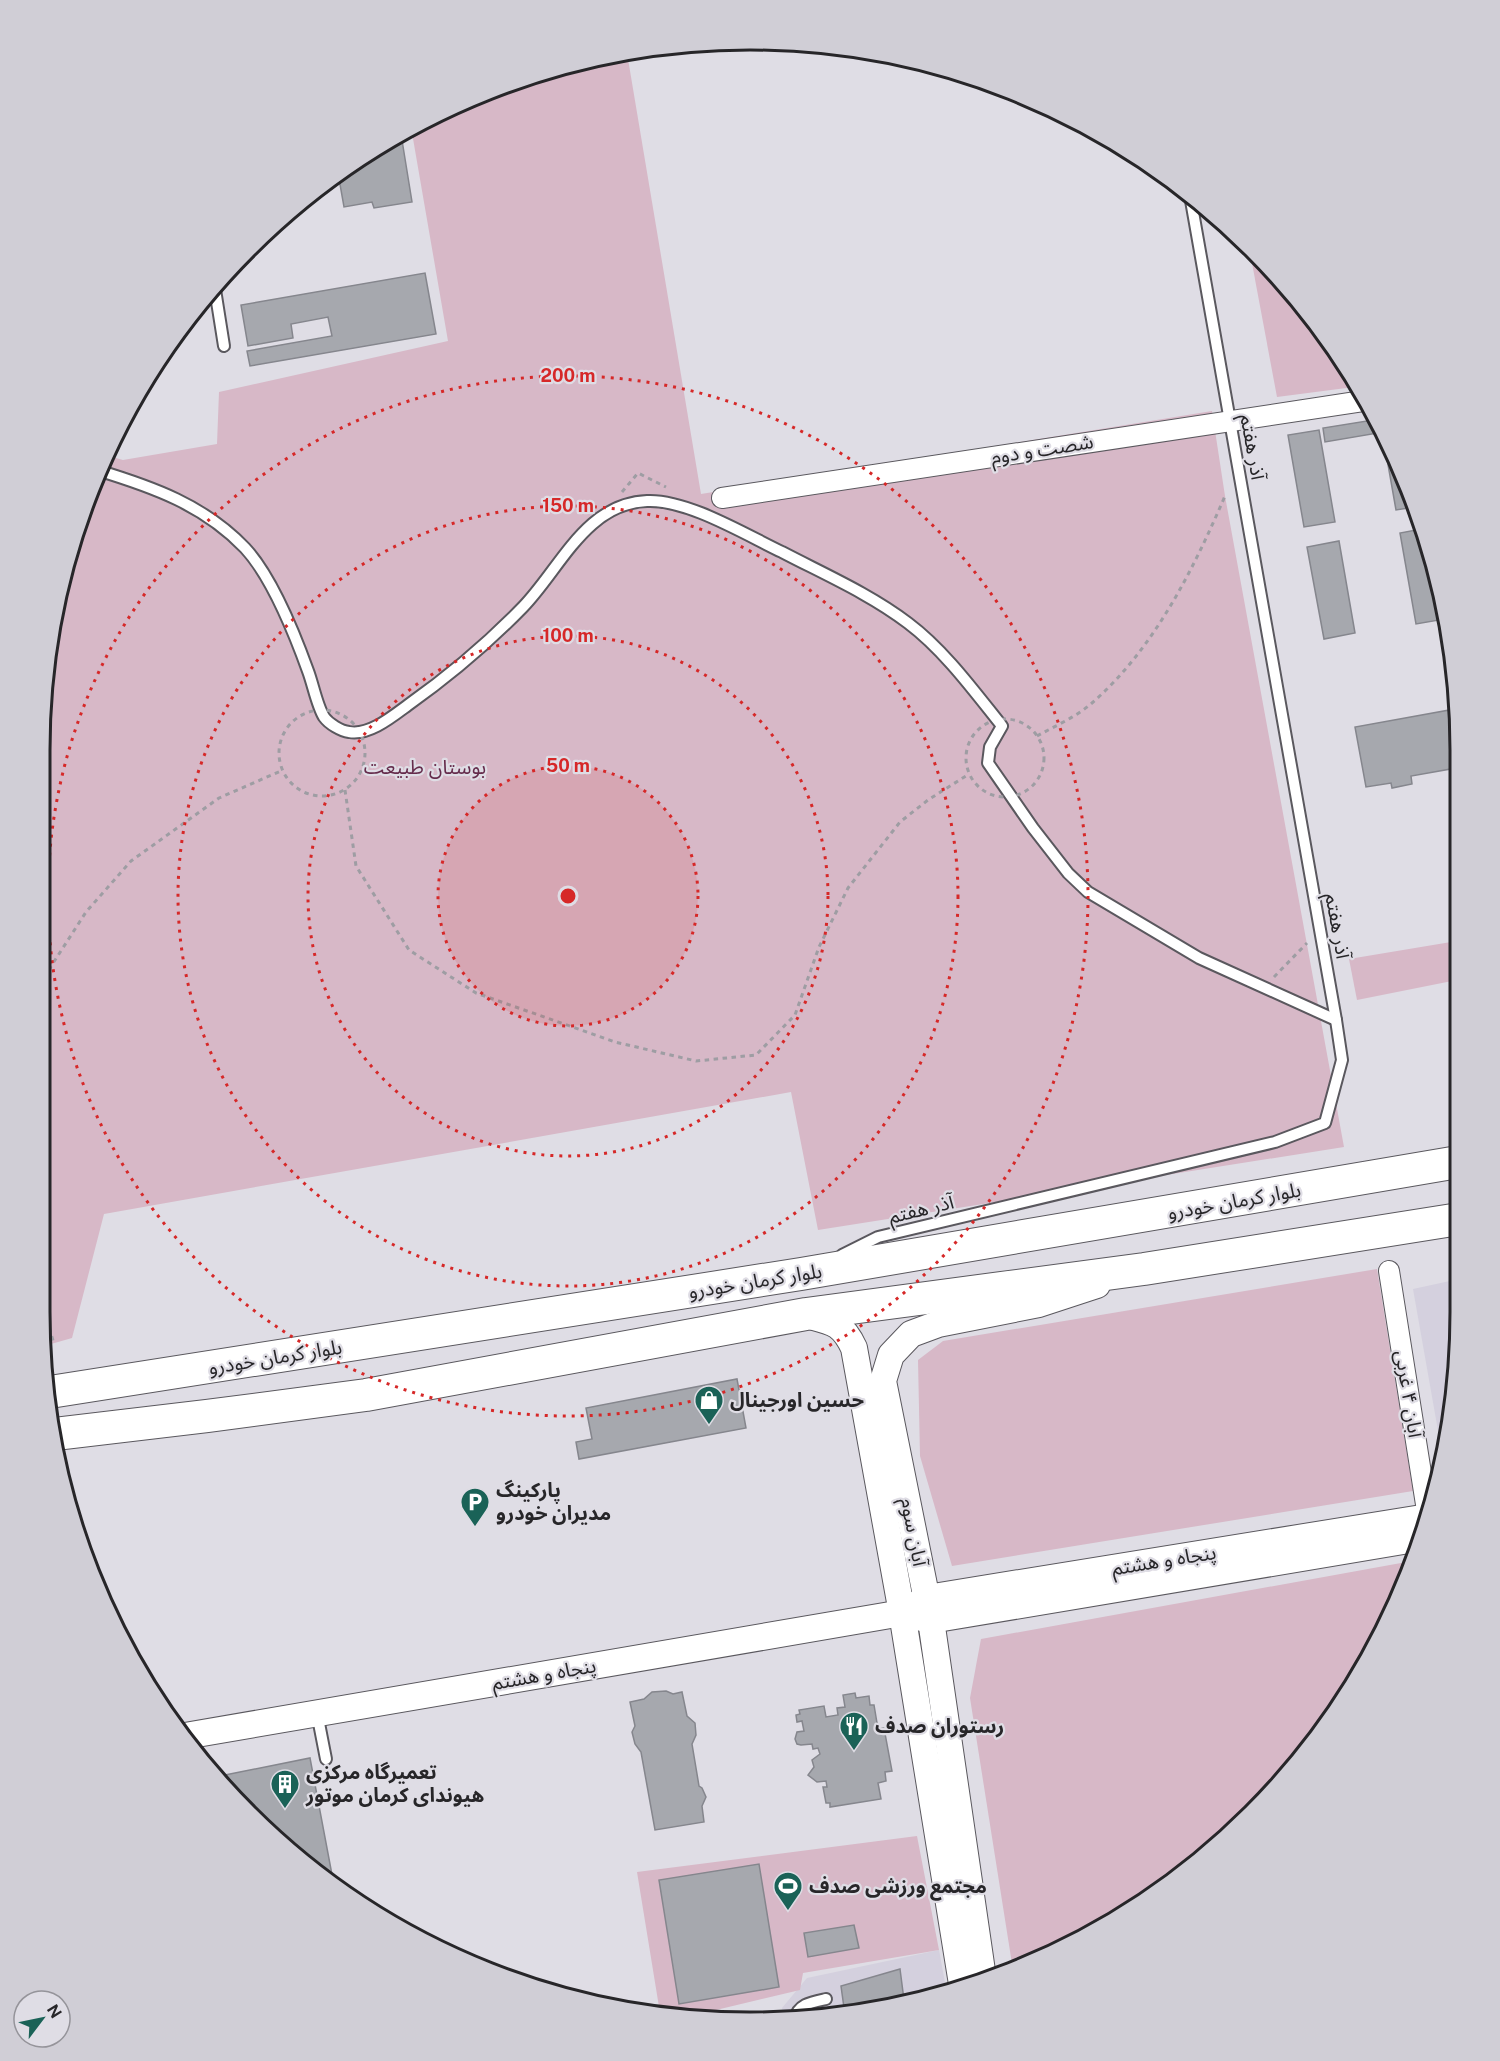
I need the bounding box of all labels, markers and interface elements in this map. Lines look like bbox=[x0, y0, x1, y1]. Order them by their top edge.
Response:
text: 200 m bbox=[541, 365, 595, 386]
street label: آذر هفتم bbox=[1232, 412, 1271, 483]
street label: شصت و دوم bbox=[989, 429, 1095, 472]
text: 150 m bbox=[542, 495, 594, 516]
text: 100 m bbox=[542, 625, 594, 646]
park label: بوستان طبیعت bbox=[364, 755, 486, 779]
text: 50 m bbox=[546, 755, 590, 776]
centre of rings bbox=[558, 886, 578, 906]
street label: آذر هفتم bbox=[1317, 891, 1356, 962]
street label: بلوار کرمان خودرو bbox=[1165, 1177, 1303, 1225]
street label: آذر هفتم bbox=[886, 1189, 958, 1232]
street label: بلوار کرمان خودرو bbox=[686, 1259, 824, 1303]
street label: بلوار کرمان خودرو bbox=[206, 1335, 344, 1379]
street label: آبان ۴ غربی bbox=[1390, 1349, 1428, 1441]
shop icon: حسین اورجینال bbox=[693, 1384, 725, 1426]
place label: حسین اورجینال bbox=[730, 1388, 865, 1412]
place label: پارکینگ مدیران خودرو bbox=[496, 1478, 611, 1525]
parking icon: پارکینگ مدیران خودرو bbox=[459, 1486, 491, 1528]
street label: آبان سوم bbox=[893, 1496, 933, 1570]
street label: پنجاه و هشتم bbox=[1110, 1540, 1218, 1583]
street label: پنجاه و هشتم bbox=[490, 1653, 598, 1698]
restaurant icon: رستوران صدف bbox=[838, 1710, 870, 1752]
place label: رستوران صدف bbox=[875, 1714, 1004, 1738]
place label: تعمیرگاه مرکزی هیوندای کرمان موتور bbox=[305, 1760, 484, 1807]
building icon: تعمیرگاه مرکزی هیوندای کرمان موتور bbox=[269, 1768, 301, 1810]
sports icon: مجتمع ورزشی صدف bbox=[772, 1870, 804, 1912]
place label: مجتمع ورزشی صدف bbox=[809, 1874, 987, 1901]
north arrow bbox=[12, 1989, 72, 2049]
text: N bbox=[43, 2001, 66, 2022]

